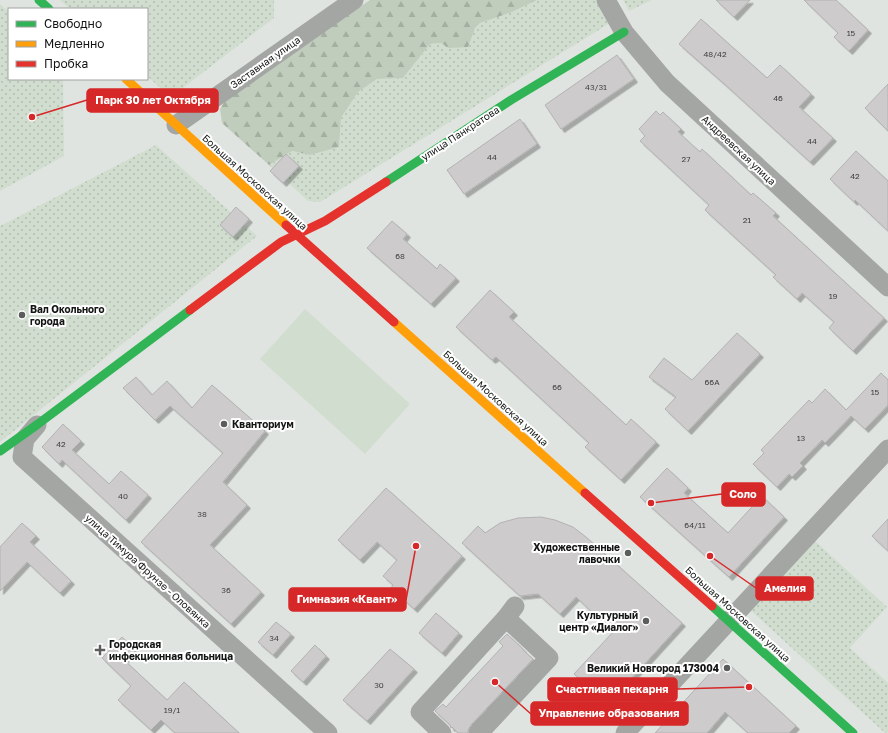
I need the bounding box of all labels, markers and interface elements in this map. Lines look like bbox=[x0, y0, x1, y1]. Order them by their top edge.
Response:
legend bbox=[8, 8, 148, 80]
text: Свободно bbox=[44, 16, 102, 31]
house number: 15 bbox=[847, 28, 856, 38]
street label: Заставная улица bbox=[228, 33, 302, 91]
text: Медленно bbox=[44, 36, 104, 51]
house number: 48/42 bbox=[703, 49, 727, 59]
text: Пробка bbox=[44, 56, 88, 71]
house number: 43/31 bbox=[585, 82, 607, 92]
callout: Парк 30 лет Октября bbox=[87, 89, 218, 112]
text: Парк 30 лет Октября bbox=[95, 93, 211, 106]
house number: 46 bbox=[773, 93, 783, 103]
street label: улица Панкратова bbox=[419, 103, 501, 163]
street label: Андреевская улица bbox=[700, 113, 778, 187]
street label: Большая Московская улица bbox=[200, 132, 310, 232]
house number: 44 bbox=[807, 136, 817, 146]
house number: 44 bbox=[487, 152, 497, 162]
house number: 27 bbox=[682, 154, 690, 164]
house number: 42 bbox=[850, 171, 860, 181]
house number: 21 bbox=[743, 215, 751, 225]
house number: 68 bbox=[395, 251, 405, 261]
house number: 19 bbox=[829, 291, 838, 301]
place label: Вал Окольного города bbox=[30, 303, 105, 327]
marker: Вал Окольного города bbox=[17, 310, 27, 320]
street label: Большая Московская улица bbox=[441, 348, 551, 448]
house number: 66А bbox=[704, 377, 720, 387]
house number: 66 bbox=[552, 382, 562, 392]
house number: 15 bbox=[871, 387, 880, 397]
place label: Кванториум bbox=[232, 418, 294, 430]
marker: Кванториум bbox=[219, 419, 229, 429]
house number: 13 bbox=[797, 433, 806, 443]
house number: 42 bbox=[56, 439, 66, 449]
callout: Соло bbox=[722, 483, 765, 506]
text: Соло bbox=[729, 487, 757, 500]
house number: 40 bbox=[118, 491, 128, 501]
house number: 38 bbox=[197, 509, 207, 519]
street label: улица Тимура Фрунзе - Оловянка bbox=[83, 512, 213, 630]
house number: 64/11 bbox=[684, 520, 706, 530]
place label: Художественные лавочки bbox=[533, 541, 620, 565]
marker: Художественные лавочки bbox=[623, 548, 633, 558]
street label: Большая Московская улица bbox=[683, 564, 793, 664]
callout: Амелия bbox=[756, 577, 813, 600]
text: Амелия bbox=[764, 581, 806, 594]
house number: 36 bbox=[221, 585, 231, 595]
callout: Гимназия «Квант» bbox=[289, 588, 406, 611]
text: Гимназия «Квант» bbox=[297, 592, 397, 605]
place label: Культурный центр «Диалог» bbox=[559, 609, 639, 633]
marker: Культурный центр «Диалог» bbox=[641, 616, 651, 626]
house number: 34 bbox=[269, 633, 279, 643]
place label: Городская инфекционная больница bbox=[109, 638, 233, 662]
marker: Городская инфекционная больница bbox=[94, 644, 106, 656]
place label: Великий Новгород 173004 bbox=[587, 662, 719, 674]
marker: Великий Новгород 173004 bbox=[722, 663, 732, 673]
callout: Счастливая пекарня bbox=[548, 678, 677, 701]
house number: 30 bbox=[374, 680, 384, 690]
text: Счастливая пекарня bbox=[555, 682, 669, 695]
callout: Управление образования bbox=[531, 702, 688, 725]
house number: 19/1 bbox=[164, 705, 180, 715]
text: Управление образования bbox=[539, 706, 680, 719]

